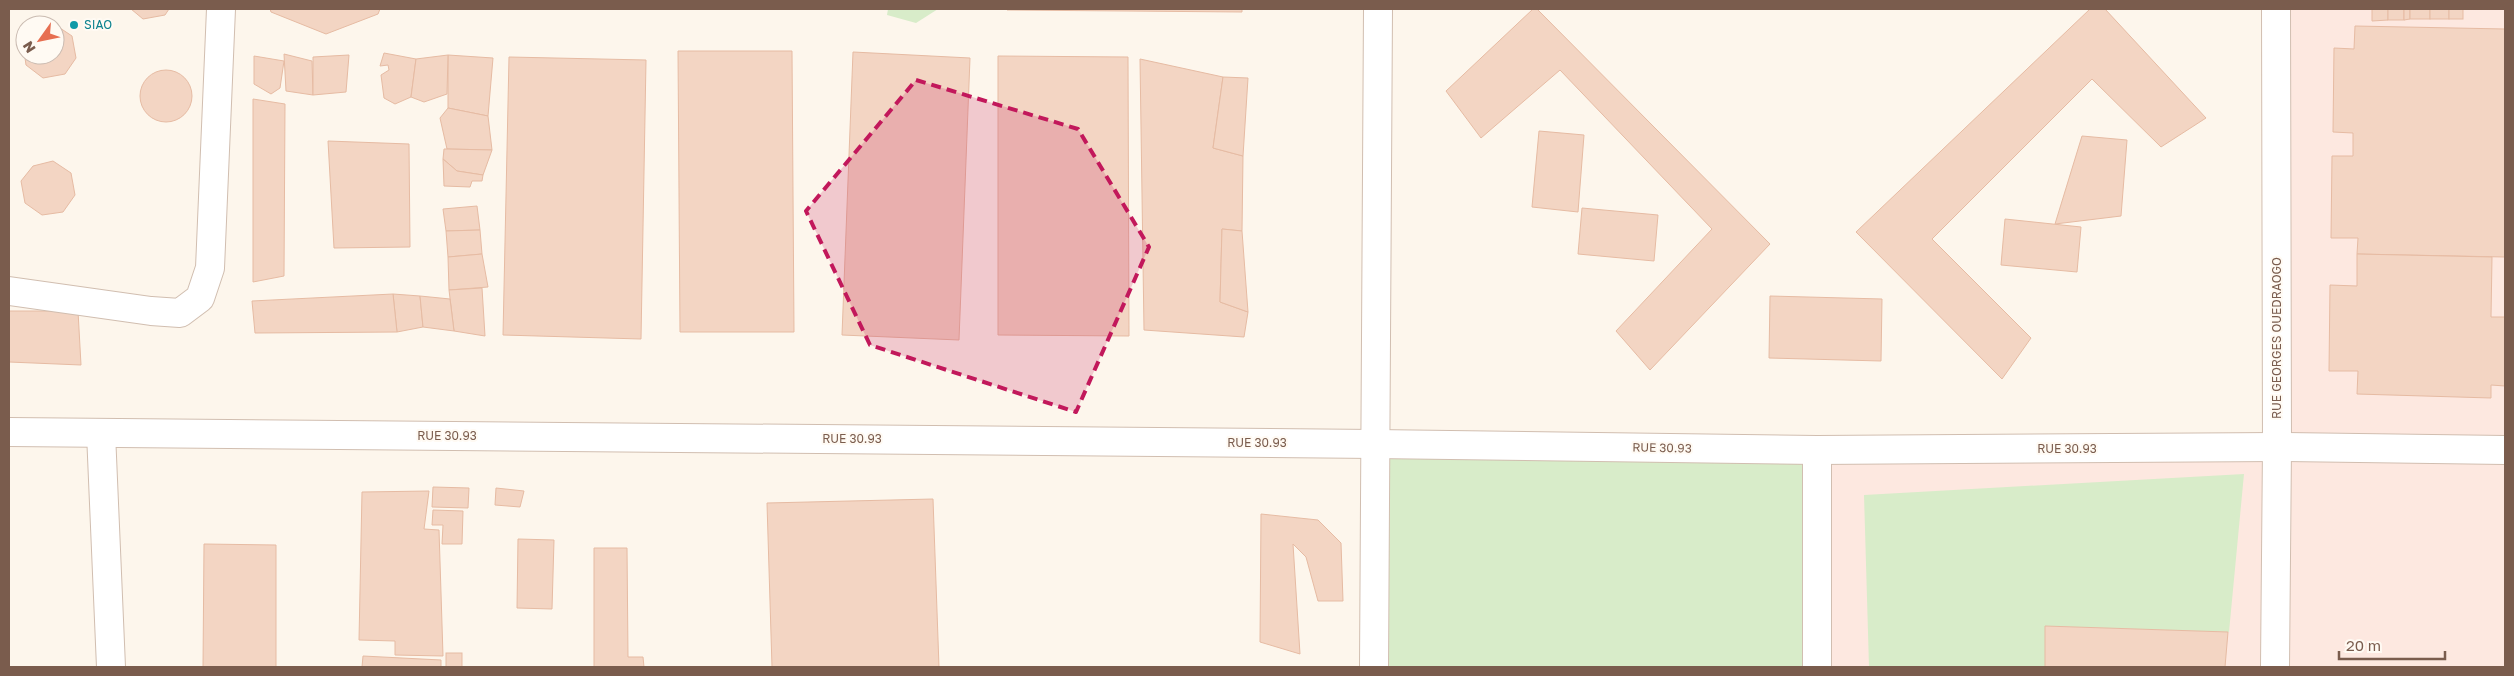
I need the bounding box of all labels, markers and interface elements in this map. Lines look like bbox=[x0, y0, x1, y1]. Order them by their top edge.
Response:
north arrow bbox=[15, 15, 65, 65]
place label: SIAO bbox=[84, 17, 112, 32]
marker: SIAO bbox=[68, 19, 80, 31]
text: N bbox=[19, 38, 39, 56]
street label: RUE GEORGES OUEDRAOGO bbox=[2269, 257, 2284, 419]
street label: RUE 30.93 bbox=[417, 428, 477, 443]
street label: RUE 30.93 bbox=[822, 431, 882, 446]
street label: RUE 30.93 bbox=[1227, 435, 1287, 450]
street label: RUE 30.93 bbox=[1632, 439, 1692, 456]
street label: RUE 30.93 bbox=[2037, 441, 2097, 456]
scale bar bbox=[2339, 628, 2445, 660]
text: 20 m bbox=[2346, 636, 2381, 654]

